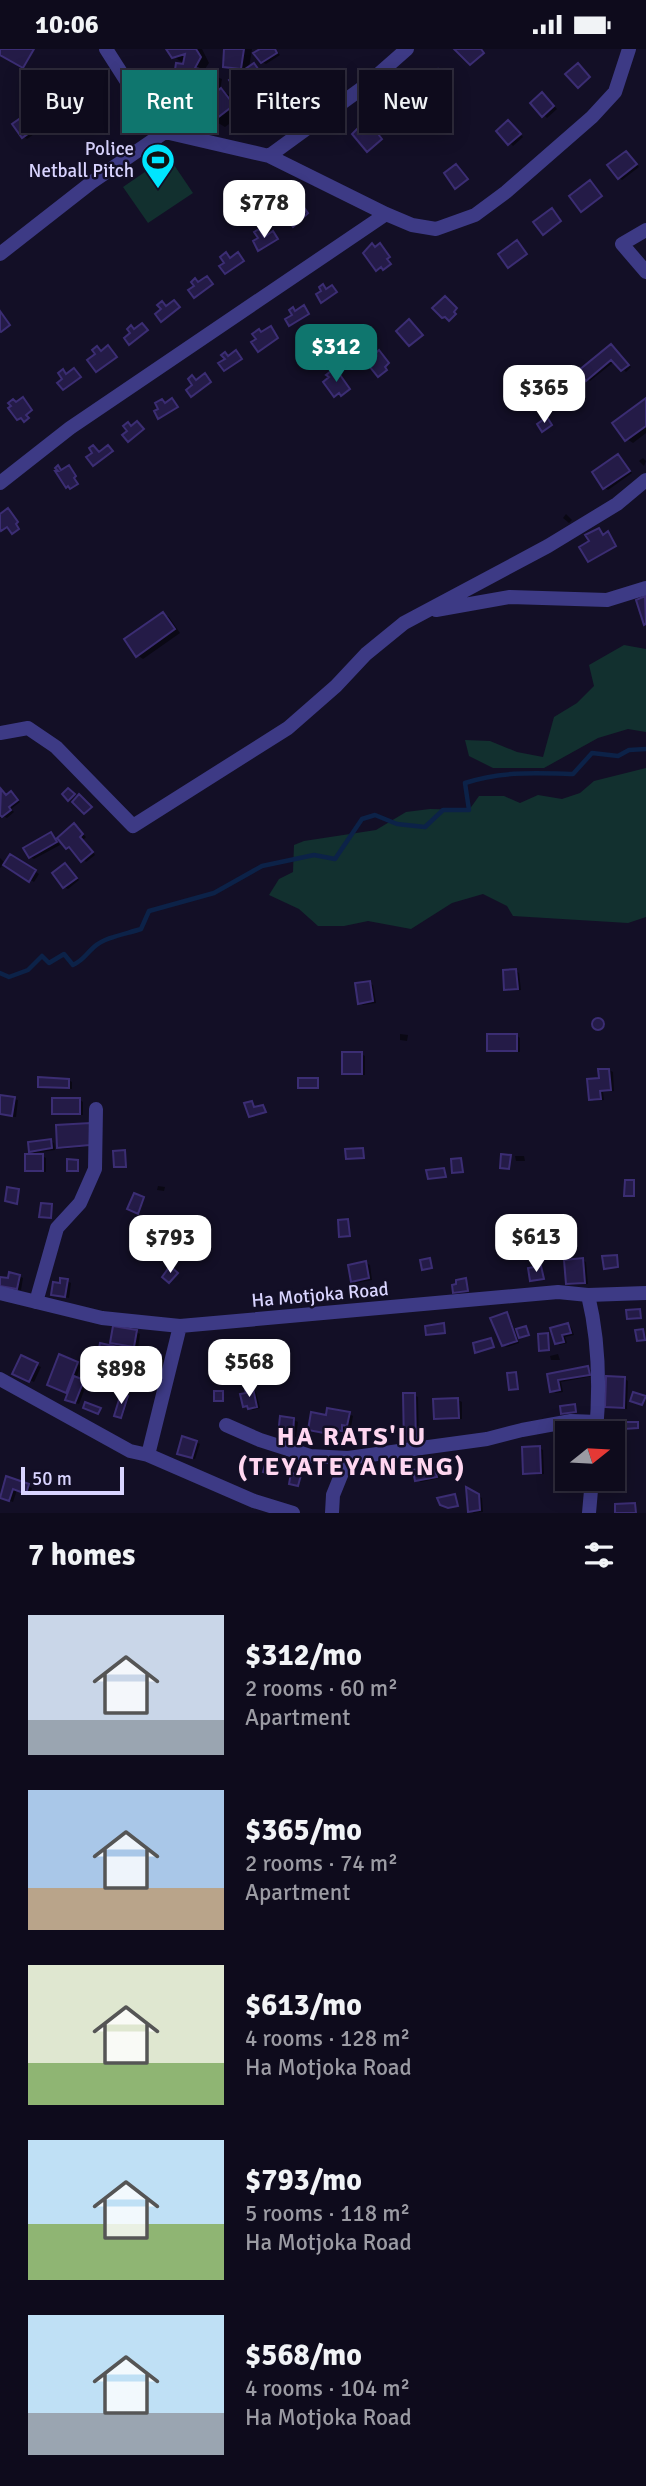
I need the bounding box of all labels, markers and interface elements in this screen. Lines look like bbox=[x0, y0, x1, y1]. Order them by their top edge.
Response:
text: 10:06 bbox=[35, 9, 99, 41]
chip: Buy bbox=[21, 70, 108, 133]
chip: Rent bbox=[122, 70, 217, 133]
chip: Filters bbox=[231, 70, 345, 133]
chip: New bbox=[359, 70, 452, 133]
place label: Police Netball Pitch bbox=[29, 137, 134, 183]
sports icon: Police Netball Pitch bbox=[139, 141, 177, 190]
pin: $778 bbox=[223, 181, 305, 240]
text: $778 bbox=[239, 188, 289, 217]
pin: $312 bbox=[295, 325, 377, 384]
text: $312 bbox=[311, 332, 361, 361]
pin: $365 bbox=[503, 365, 585, 425]
text: $365 bbox=[519, 373, 569, 402]
pin: $793 bbox=[129, 1215, 211, 1275]
pin: $613 bbox=[495, 1215, 577, 1274]
text: $613 bbox=[511, 1222, 561, 1251]
text: $793 bbox=[145, 1223, 195, 1252]
street label: Ha Motjoka Road bbox=[250, 1277, 390, 1313]
pin: $568 bbox=[208, 1339, 290, 1399]
pin: $898 bbox=[80, 1347, 162, 1406]
text: $568 bbox=[224, 1347, 274, 1376]
text: $898 bbox=[96, 1354, 146, 1383]
district label: HA RATS'IU (TEYATEYANENG) bbox=[238, 1421, 466, 1483]
north arrow bbox=[555, 1421, 625, 1491]
map controls bbox=[555, 1421, 625, 1491]
scale bar bbox=[21, 1464, 124, 1496]
text: 50 m bbox=[32, 1467, 72, 1491]
icon: filters bbox=[580, 1536, 618, 1574]
text: 7 homes bbox=[28, 1537, 135, 1574]
text: $312/mo bbox=[245, 1637, 362, 1674]
icon: home bbox=[84, 1643, 168, 1727]
text: 2 rooms · 60 m² bbox=[245, 1674, 398, 1703]
text: Apartment bbox=[245, 1703, 350, 1732]
text: $365/mo bbox=[245, 1812, 362, 1849]
icon: home bbox=[84, 1818, 168, 1902]
text: 2 rooms · 74 m² bbox=[245, 1849, 398, 1878]
text: Apartment bbox=[245, 1878, 350, 1907]
text: $613/mo bbox=[245, 1987, 362, 2024]
icon: home bbox=[84, 1993, 168, 2077]
text: 4 rooms · 128 m² bbox=[245, 2024, 410, 2053]
text: Ha Motjoka Road bbox=[245, 2053, 412, 2082]
text: $793/mo bbox=[245, 2162, 362, 2199]
icon: home bbox=[84, 2168, 168, 2252]
text: 5 rooms · 118 m² bbox=[245, 2199, 410, 2228]
text: Ha Motjoka Road bbox=[245, 2228, 412, 2257]
text: $568/mo bbox=[245, 2337, 362, 2374]
icon: home bbox=[84, 2343, 168, 2427]
text: 4 rooms · 104 m² bbox=[245, 2374, 410, 2403]
text: Ha Motjoka Road bbox=[245, 2403, 412, 2432]

